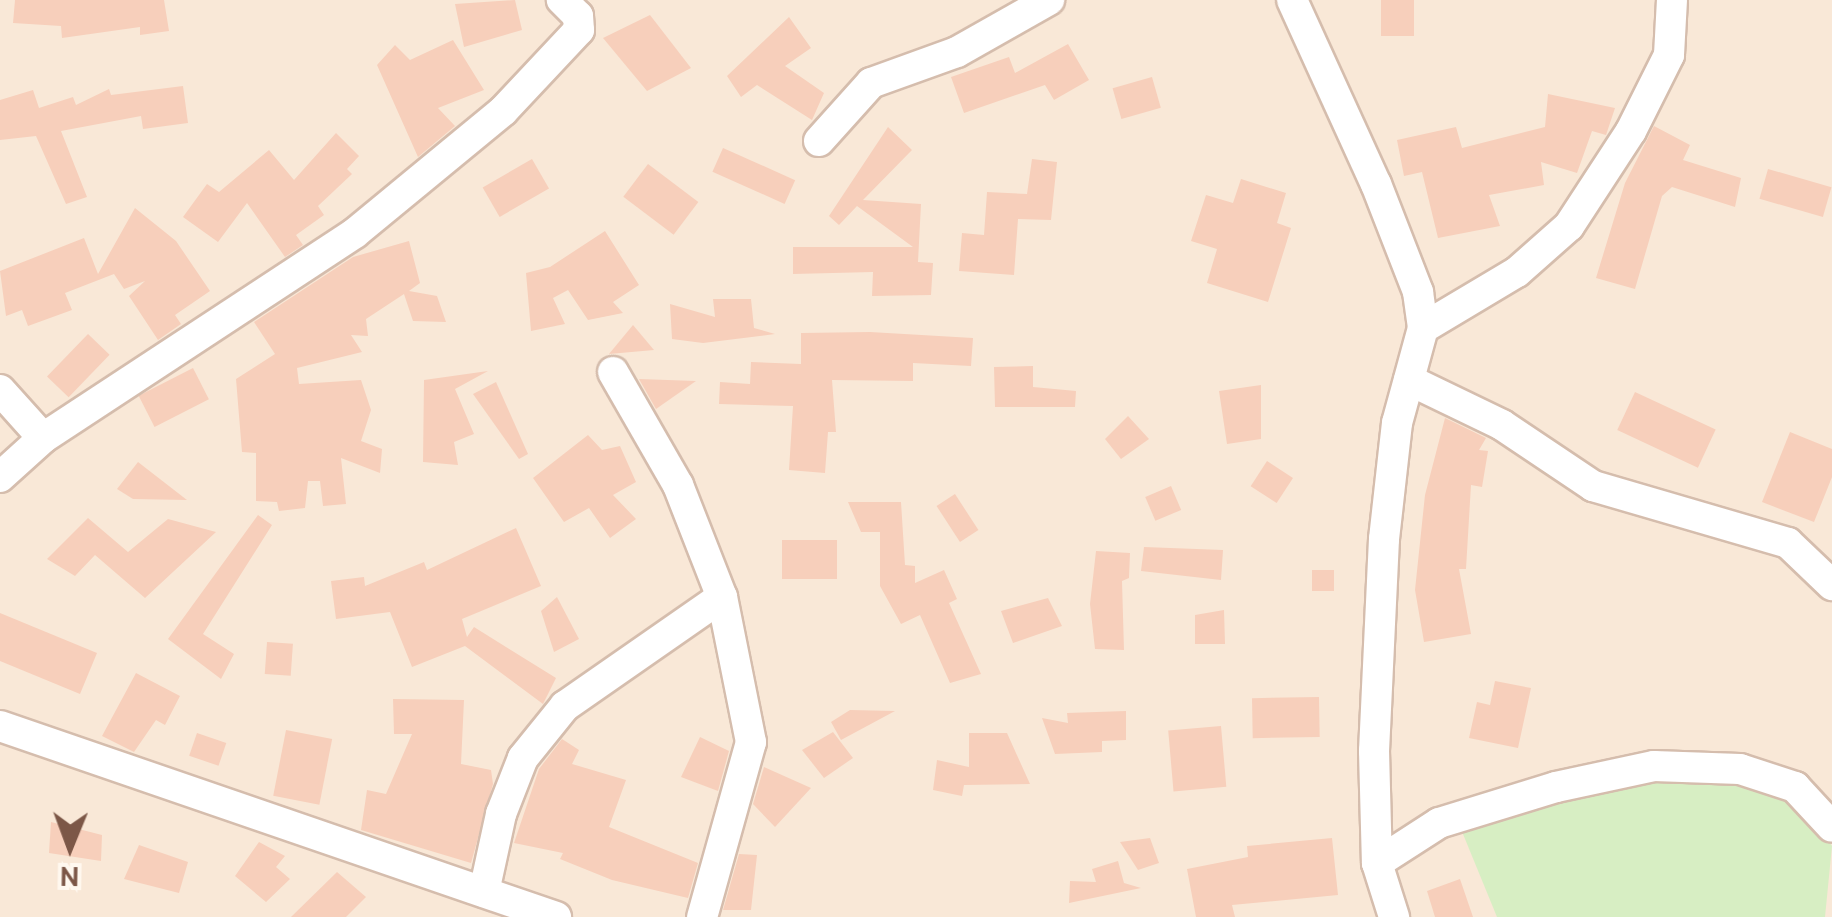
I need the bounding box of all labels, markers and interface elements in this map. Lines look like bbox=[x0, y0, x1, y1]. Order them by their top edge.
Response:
north arrow bbox=[20, 797, 120, 897]
text: N bbox=[59, 860, 80, 894]

